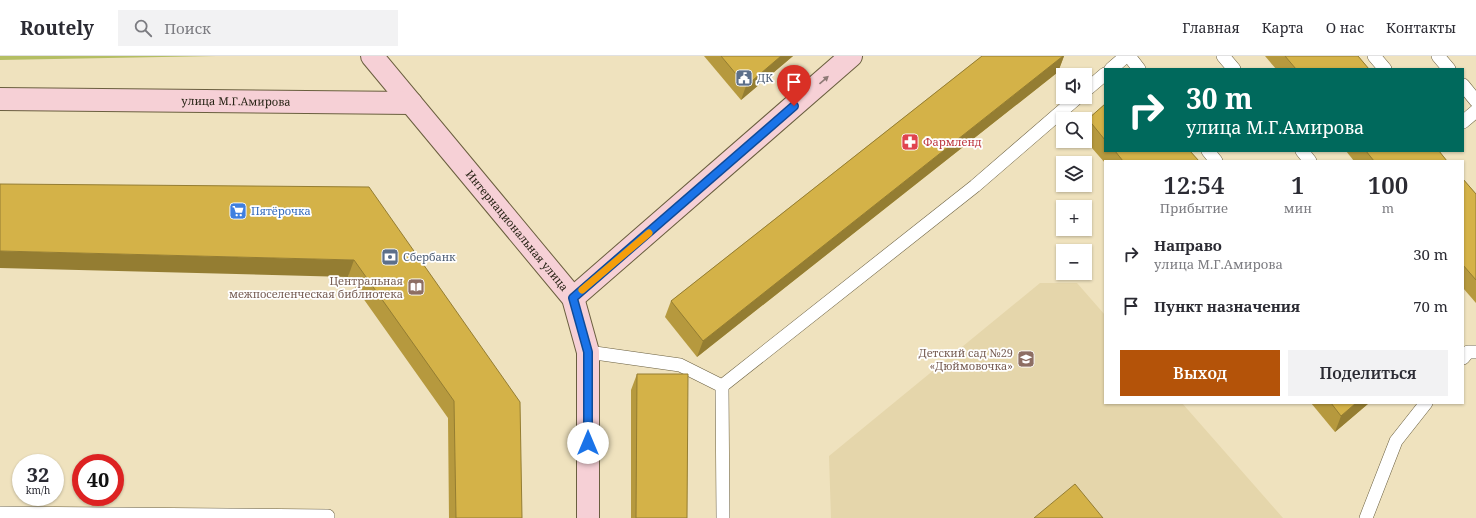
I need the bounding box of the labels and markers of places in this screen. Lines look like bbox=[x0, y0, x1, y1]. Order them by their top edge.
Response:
pin bbox=[777, 65, 811, 106]
public building icon: ДК bbox=[734, 68, 754, 88]
place label: ДК bbox=[757, 70, 773, 85]
pharmacy icon: Фармленд bbox=[900, 132, 920, 152]
place label: Фармленд bbox=[923, 134, 982, 149]
supermarket icon: Пятёрочка bbox=[228, 201, 248, 221]
place label: Пятёрочка bbox=[251, 203, 311, 218]
bank icon: Сбербанк bbox=[380, 247, 400, 267]
place label: Сбербанк bbox=[403, 249, 456, 264]
place label: Центральная межпоселенческая библиотека bbox=[229, 273, 403, 301]
library icon: Центральная межпоселенческая библиотека bbox=[406, 277, 426, 297]
place label: Детский сад №29 «Дюймовочка» bbox=[919, 345, 1013, 373]
school or university icon: Детский сад №29 «Дюймовочка» bbox=[1016, 349, 1036, 369]

